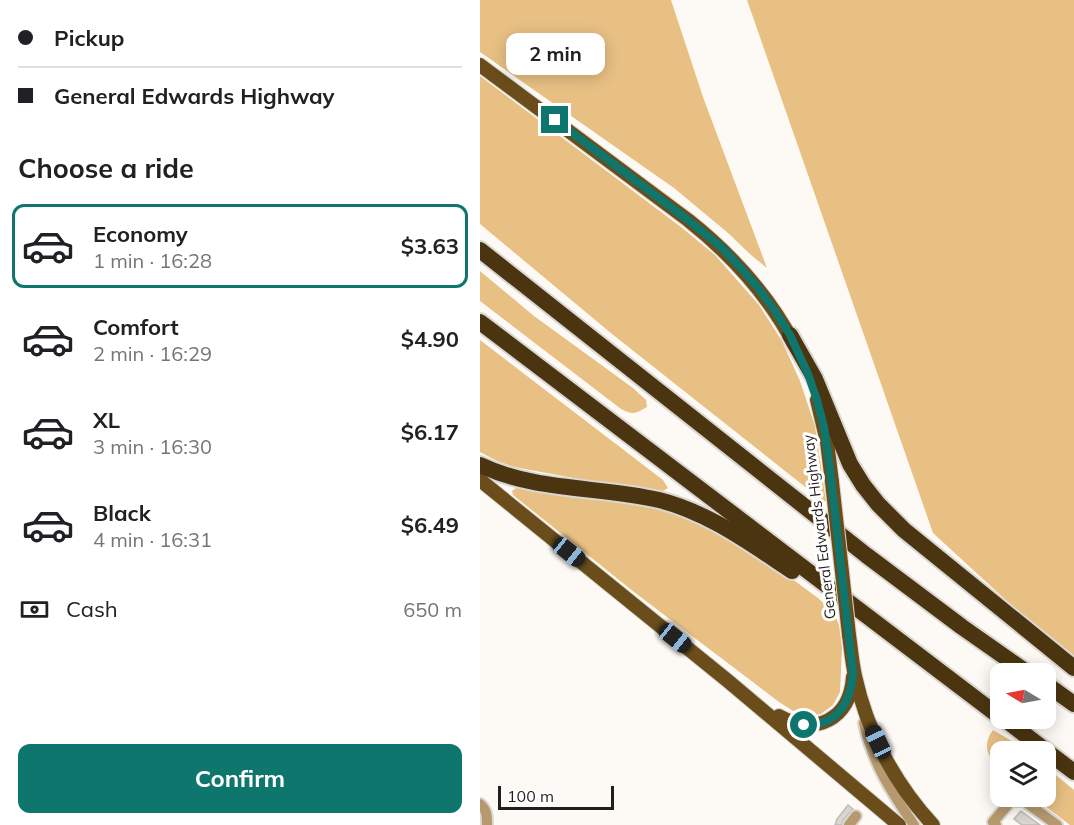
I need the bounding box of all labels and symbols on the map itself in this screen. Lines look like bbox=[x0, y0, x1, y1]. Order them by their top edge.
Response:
callout: 2 min bbox=[506, 33, 604, 75]
route end bbox=[541, 106, 568, 133]
street label: General Edwards Highway bbox=[798, 434, 840, 620]
car bbox=[549, 534, 589, 570]
car bbox=[655, 620, 695, 656]
north arrow bbox=[990, 663, 1056, 729]
route start bbox=[790, 711, 817, 738]
car bbox=[862, 722, 894, 762]
scale bar bbox=[498, 783, 614, 810]

